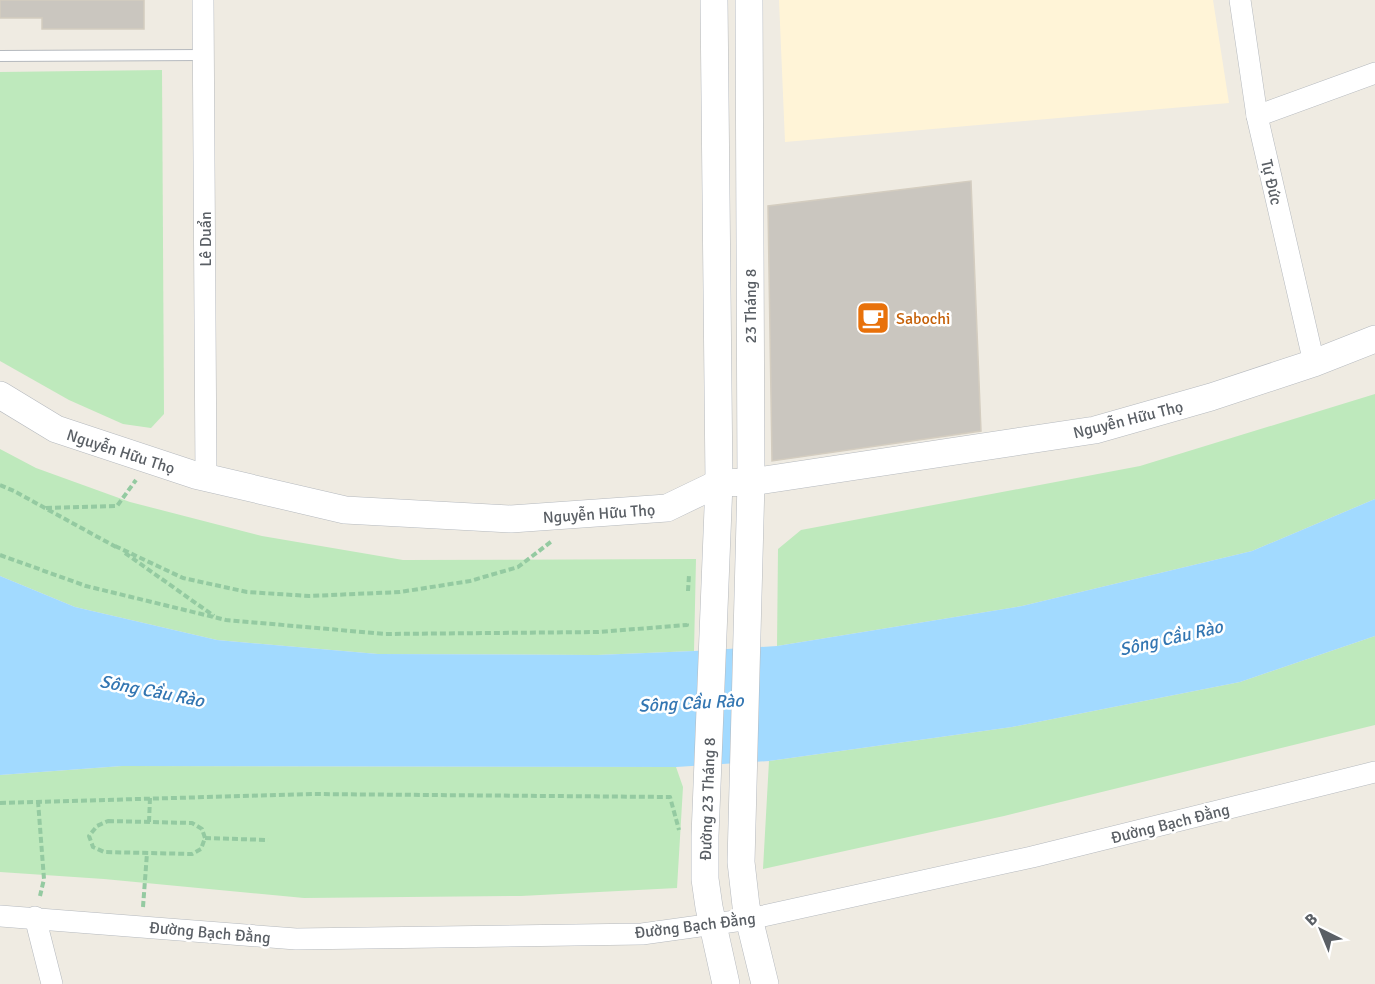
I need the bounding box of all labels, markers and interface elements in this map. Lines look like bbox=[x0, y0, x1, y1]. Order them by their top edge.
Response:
street label: Tự Đức bbox=[1256, 158, 1286, 207]
street label: Lê Duẩn bbox=[196, 211, 216, 267]
street label: 23 Tháng 8 bbox=[741, 269, 761, 343]
cafe icon: Sabochi bbox=[855, 300, 891, 336]
place label: Sabochi bbox=[896, 309, 950, 329]
street label: Nguyễn Hữu Thọ bbox=[1071, 397, 1185, 443]
street label: Nguyễn Hữu Thọ bbox=[64, 425, 177, 479]
street label: Nguyễn Hữu Thọ bbox=[542, 500, 656, 528]
water label: Sông Cầu Rào bbox=[1117, 615, 1226, 661]
water label: Sông Cầu Rào bbox=[98, 670, 207, 712]
water label: Sông Cầu Rào bbox=[638, 689, 746, 717]
street label: Đường 23 Tháng 8 bbox=[696, 737, 720, 861]
street label: Đường Bạch Đằng bbox=[1109, 800, 1232, 848]
north arrow bbox=[1291, 900, 1351, 960]
street label: Đường Bạch Đằng bbox=[633, 909, 757, 943]
text: B bbox=[1301, 909, 1322, 930]
street label: Đường Bạch Đằng bbox=[148, 918, 271, 948]

